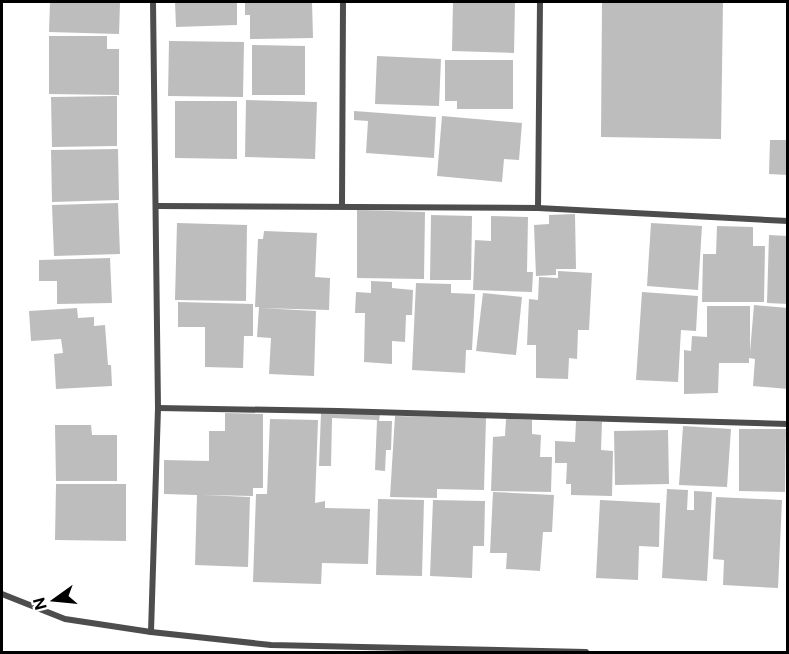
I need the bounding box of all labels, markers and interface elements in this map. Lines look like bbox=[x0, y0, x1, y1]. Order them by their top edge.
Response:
north arrow bbox=[24, 570, 84, 630]
text: N bbox=[29, 595, 51, 612]

